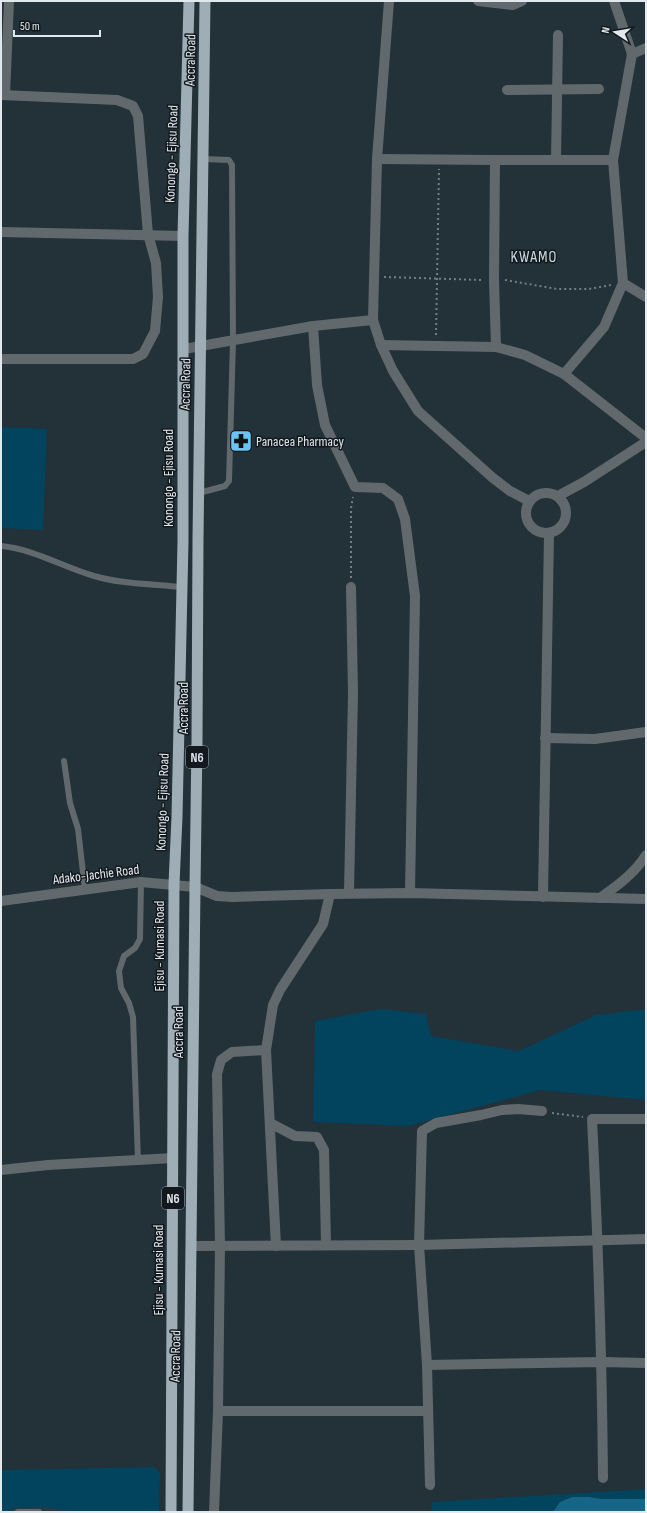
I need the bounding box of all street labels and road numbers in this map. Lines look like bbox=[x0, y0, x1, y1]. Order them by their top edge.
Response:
street label: Accra Road bbox=[182, 34, 199, 87]
street label: Konongo - Ejisu Road bbox=[161, 105, 182, 203]
street label: Accra Road bbox=[177, 358, 194, 411]
street label: Konongo - Ejisu Road bbox=[160, 429, 177, 527]
street label: Accra Road bbox=[175, 682, 192, 735]
road number: N6 bbox=[186, 746, 208, 768]
street label: Konongo - Ejisu Road bbox=[152, 753, 173, 851]
street label: Adako-Jachie Road bbox=[51, 861, 140, 888]
street label: Ejisu - Kumasi Road bbox=[151, 900, 168, 991]
street label: Accra Road bbox=[170, 1006, 187, 1059]
road number: N6 bbox=[162, 1187, 184, 1209]
street label: Ejisu - Kumasi Road bbox=[150, 1224, 167, 1315]
street label: Accra Road bbox=[167, 1330, 184, 1383]

